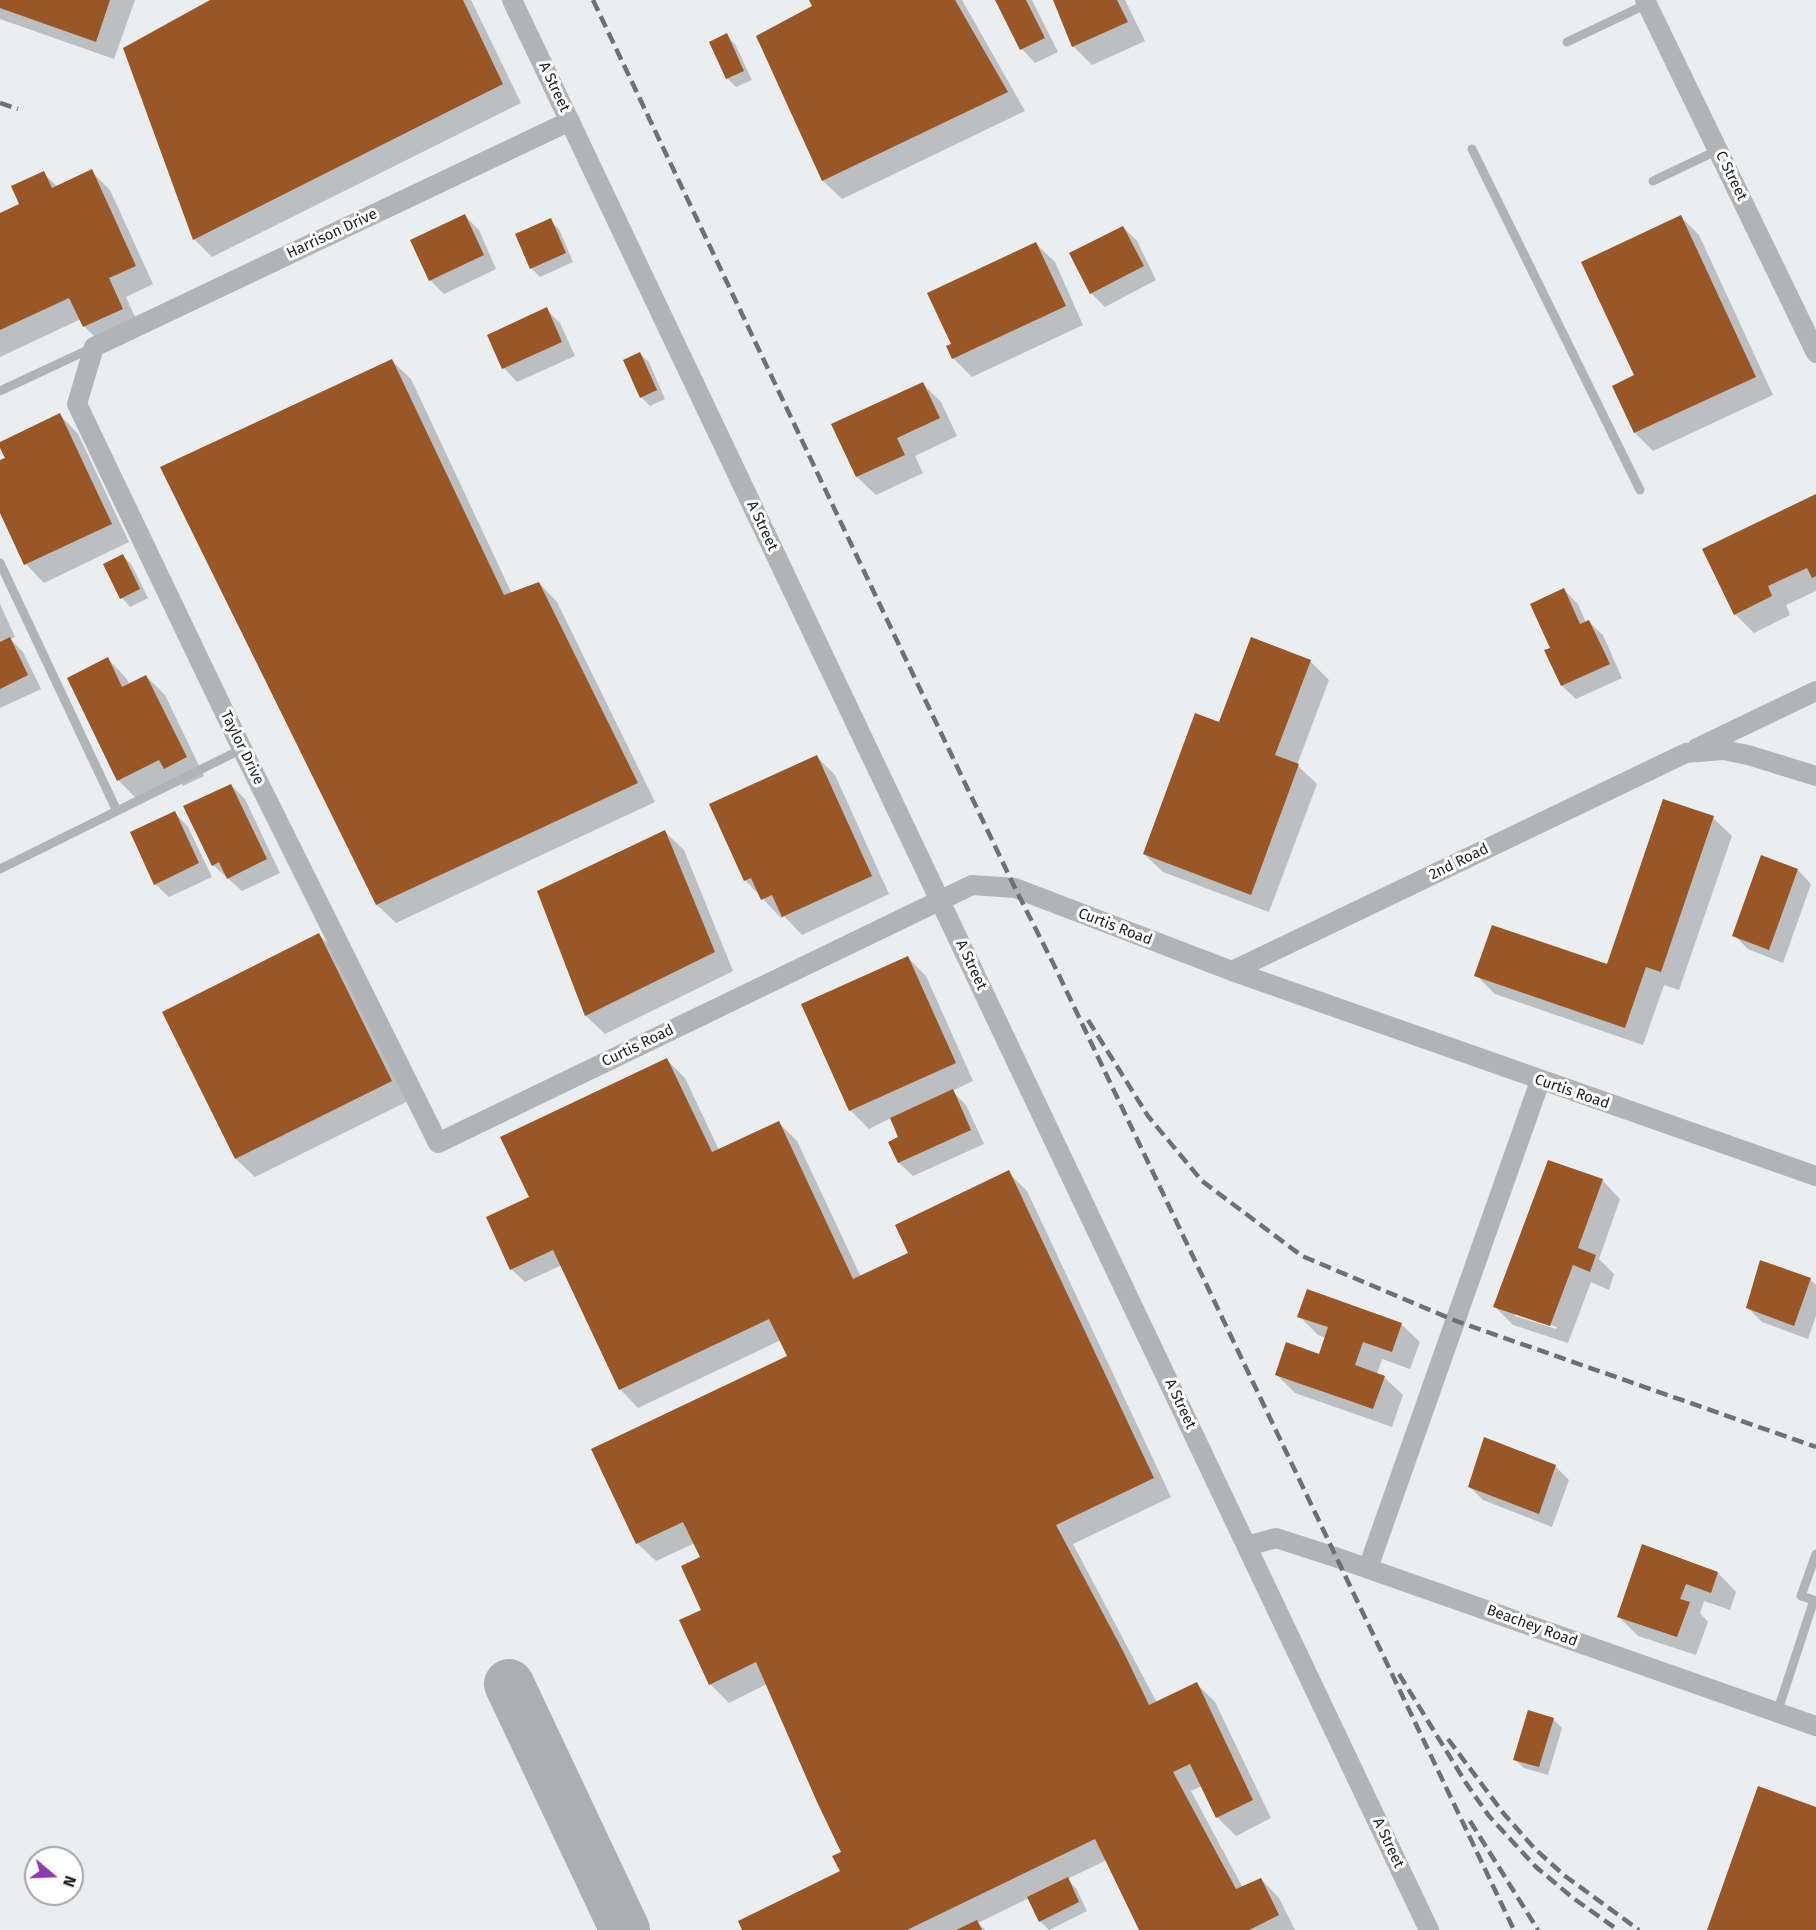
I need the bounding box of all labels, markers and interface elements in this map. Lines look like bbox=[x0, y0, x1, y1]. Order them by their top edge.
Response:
street label: A Street bbox=[535, 59, 573, 115]
street label: C Street bbox=[1711, 148, 1751, 204]
street label: Harrison Drive bbox=[284, 205, 380, 263]
street label: A Street bbox=[743, 498, 781, 554]
street label: Taylor Drive bbox=[216, 708, 268, 788]
street label: 2nd Road bbox=[1426, 840, 1492, 884]
street label: Curtis Road bbox=[1075, 905, 1155, 949]
street label: A Street bbox=[952, 937, 990, 993]
street label: Curtis Road bbox=[599, 1021, 677, 1071]
street label: Curtis Road bbox=[1532, 1071, 1612, 1113]
street label: A Street bbox=[1161, 1376, 1199, 1432]
street label: Beachey Road bbox=[1484, 1601, 1580, 1651]
street label: A Street bbox=[1369, 1815, 1407, 1871]
north arrow bbox=[24, 1846, 84, 1906]
text: N bbox=[59, 1873, 80, 1889]

